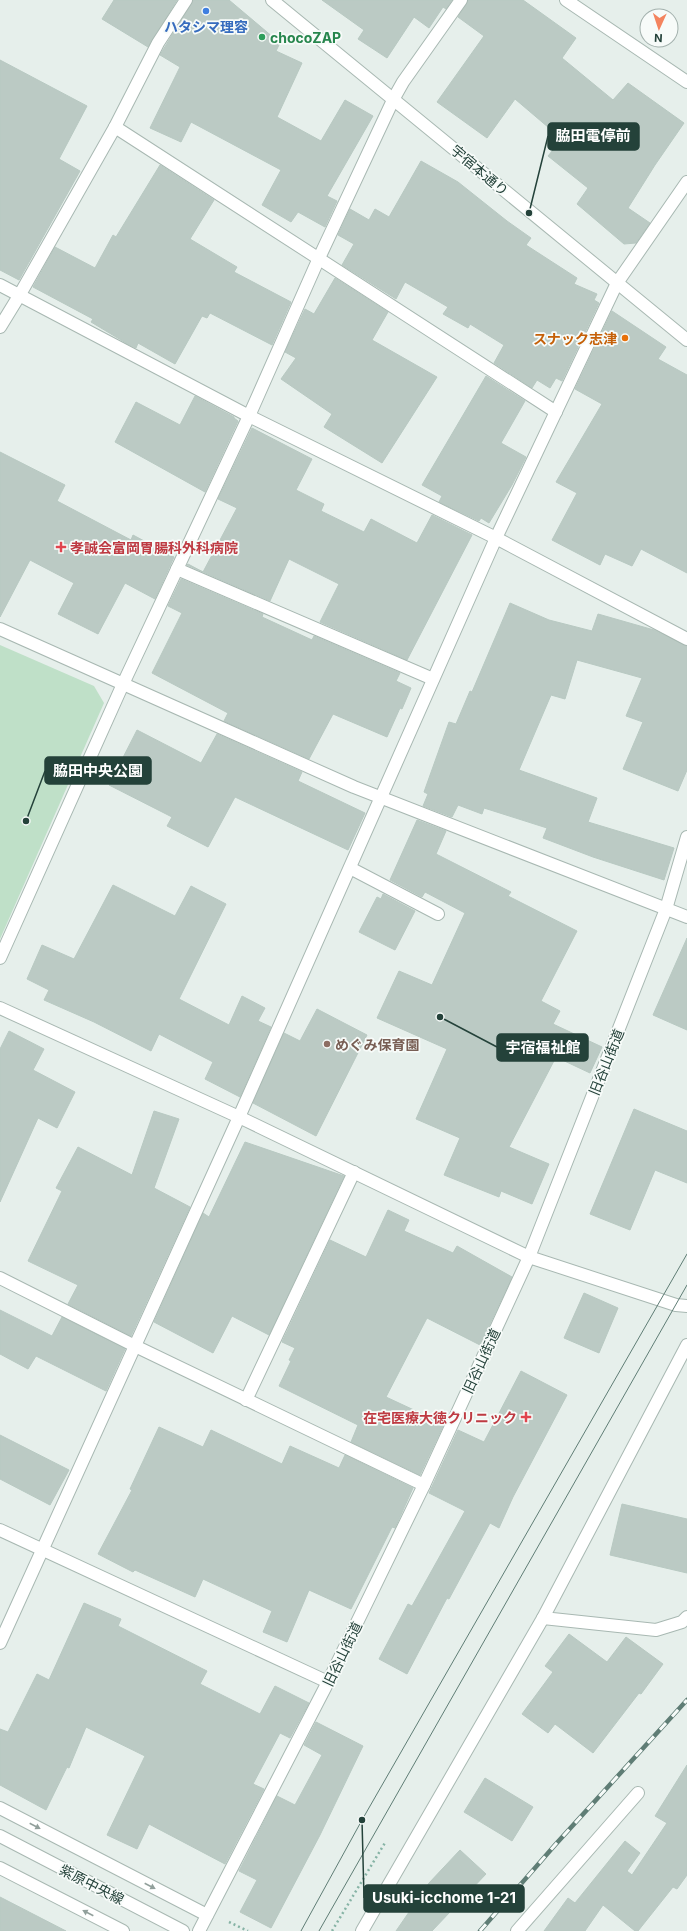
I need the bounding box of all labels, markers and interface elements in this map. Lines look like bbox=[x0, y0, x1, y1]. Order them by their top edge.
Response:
marker: ハタシマ理容 bbox=[201, 6, 211, 16]
north arrow bbox=[639, 8, 679, 48]
place label: ハタシマ理容 bbox=[164, 18, 248, 35]
place label: chocoZAP bbox=[270, 29, 341, 46]
text: N bbox=[654, 31, 663, 45]
marker: chocoZAP bbox=[257, 32, 267, 42]
callout: 脇田電停前 bbox=[548, 123, 639, 150]
text: 脇田電停前 bbox=[555, 126, 631, 145]
street label: 宇宿本通り bbox=[448, 141, 512, 199]
place label: スナック志津 bbox=[533, 330, 617, 347]
marker: スナック志津 bbox=[620, 333, 630, 343]
place label: 孝誠会富岡胃腸科外科病院 bbox=[70, 539, 238, 556]
marker: 孝誠会富岡胃腸科外科病院 bbox=[55, 541, 67, 553]
callout: 脇田中央公園 bbox=[45, 757, 151, 784]
text: 脇田中央公園 bbox=[53, 761, 143, 780]
street label: 旧谷山街道 bbox=[585, 1026, 627, 1098]
callout: 宇宿福祉館 bbox=[497, 1034, 588, 1061]
place label: めぐみ保育園 bbox=[335, 1036, 419, 1053]
text: 宇宿福祉館 bbox=[505, 1038, 581, 1057]
marker: めぐみ保育園 bbox=[322, 1039, 332, 1049]
street label: 旧谷山街道 bbox=[459, 1326, 503, 1396]
place label: 在宅医療大徳クリニック bbox=[363, 1409, 517, 1426]
marker: 在宅医療大徳クリニック bbox=[520, 1411, 532, 1423]
street label: 旧谷山街道 bbox=[319, 1619, 365, 1689]
one-way arrow bbox=[29, 1822, 40, 1829]
street label: 紫原中央線 bbox=[57, 1861, 127, 1907]
one-way arrow bbox=[144, 1882, 156, 1889]
callout: Usuki-icchome 1-21 bbox=[364, 1885, 524, 1912]
text: Usuki-icchome 1-21 bbox=[372, 1888, 516, 1907]
one-way arrow bbox=[82, 1910, 94, 1916]

